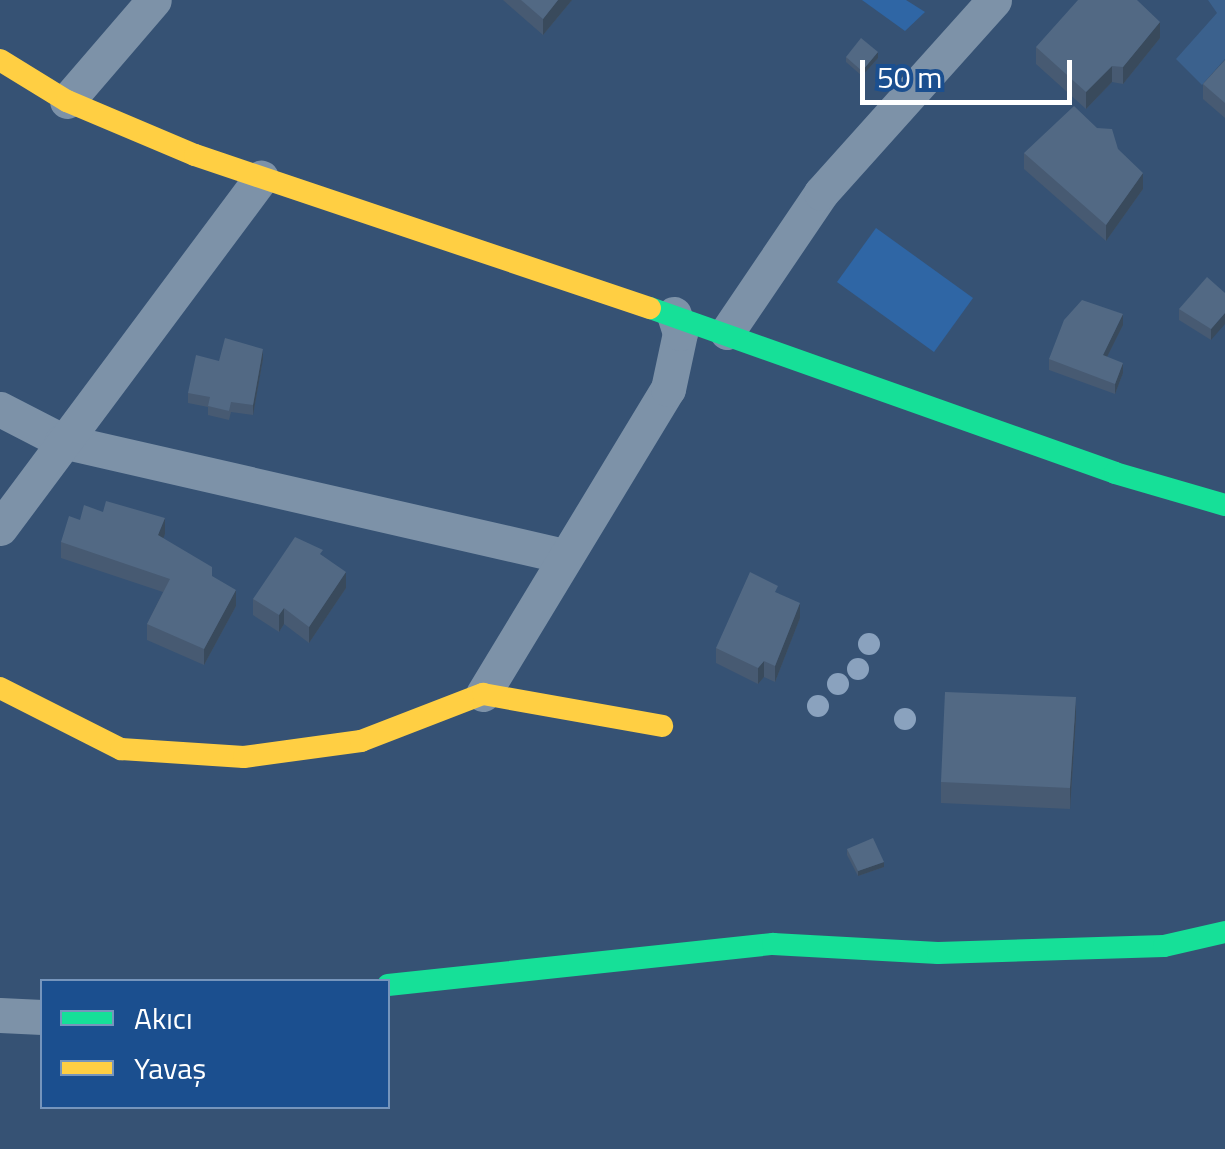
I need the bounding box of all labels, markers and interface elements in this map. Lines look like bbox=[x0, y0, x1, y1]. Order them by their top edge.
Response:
scale bar bbox=[865, 40, 1078, 102]
text: 50 m bbox=[877, 54, 942, 100]
legend bbox=[40, 979, 390, 1109]
text: Akıcı bbox=[134, 995, 192, 1041]
text: Yavaş bbox=[134, 1045, 206, 1091]

